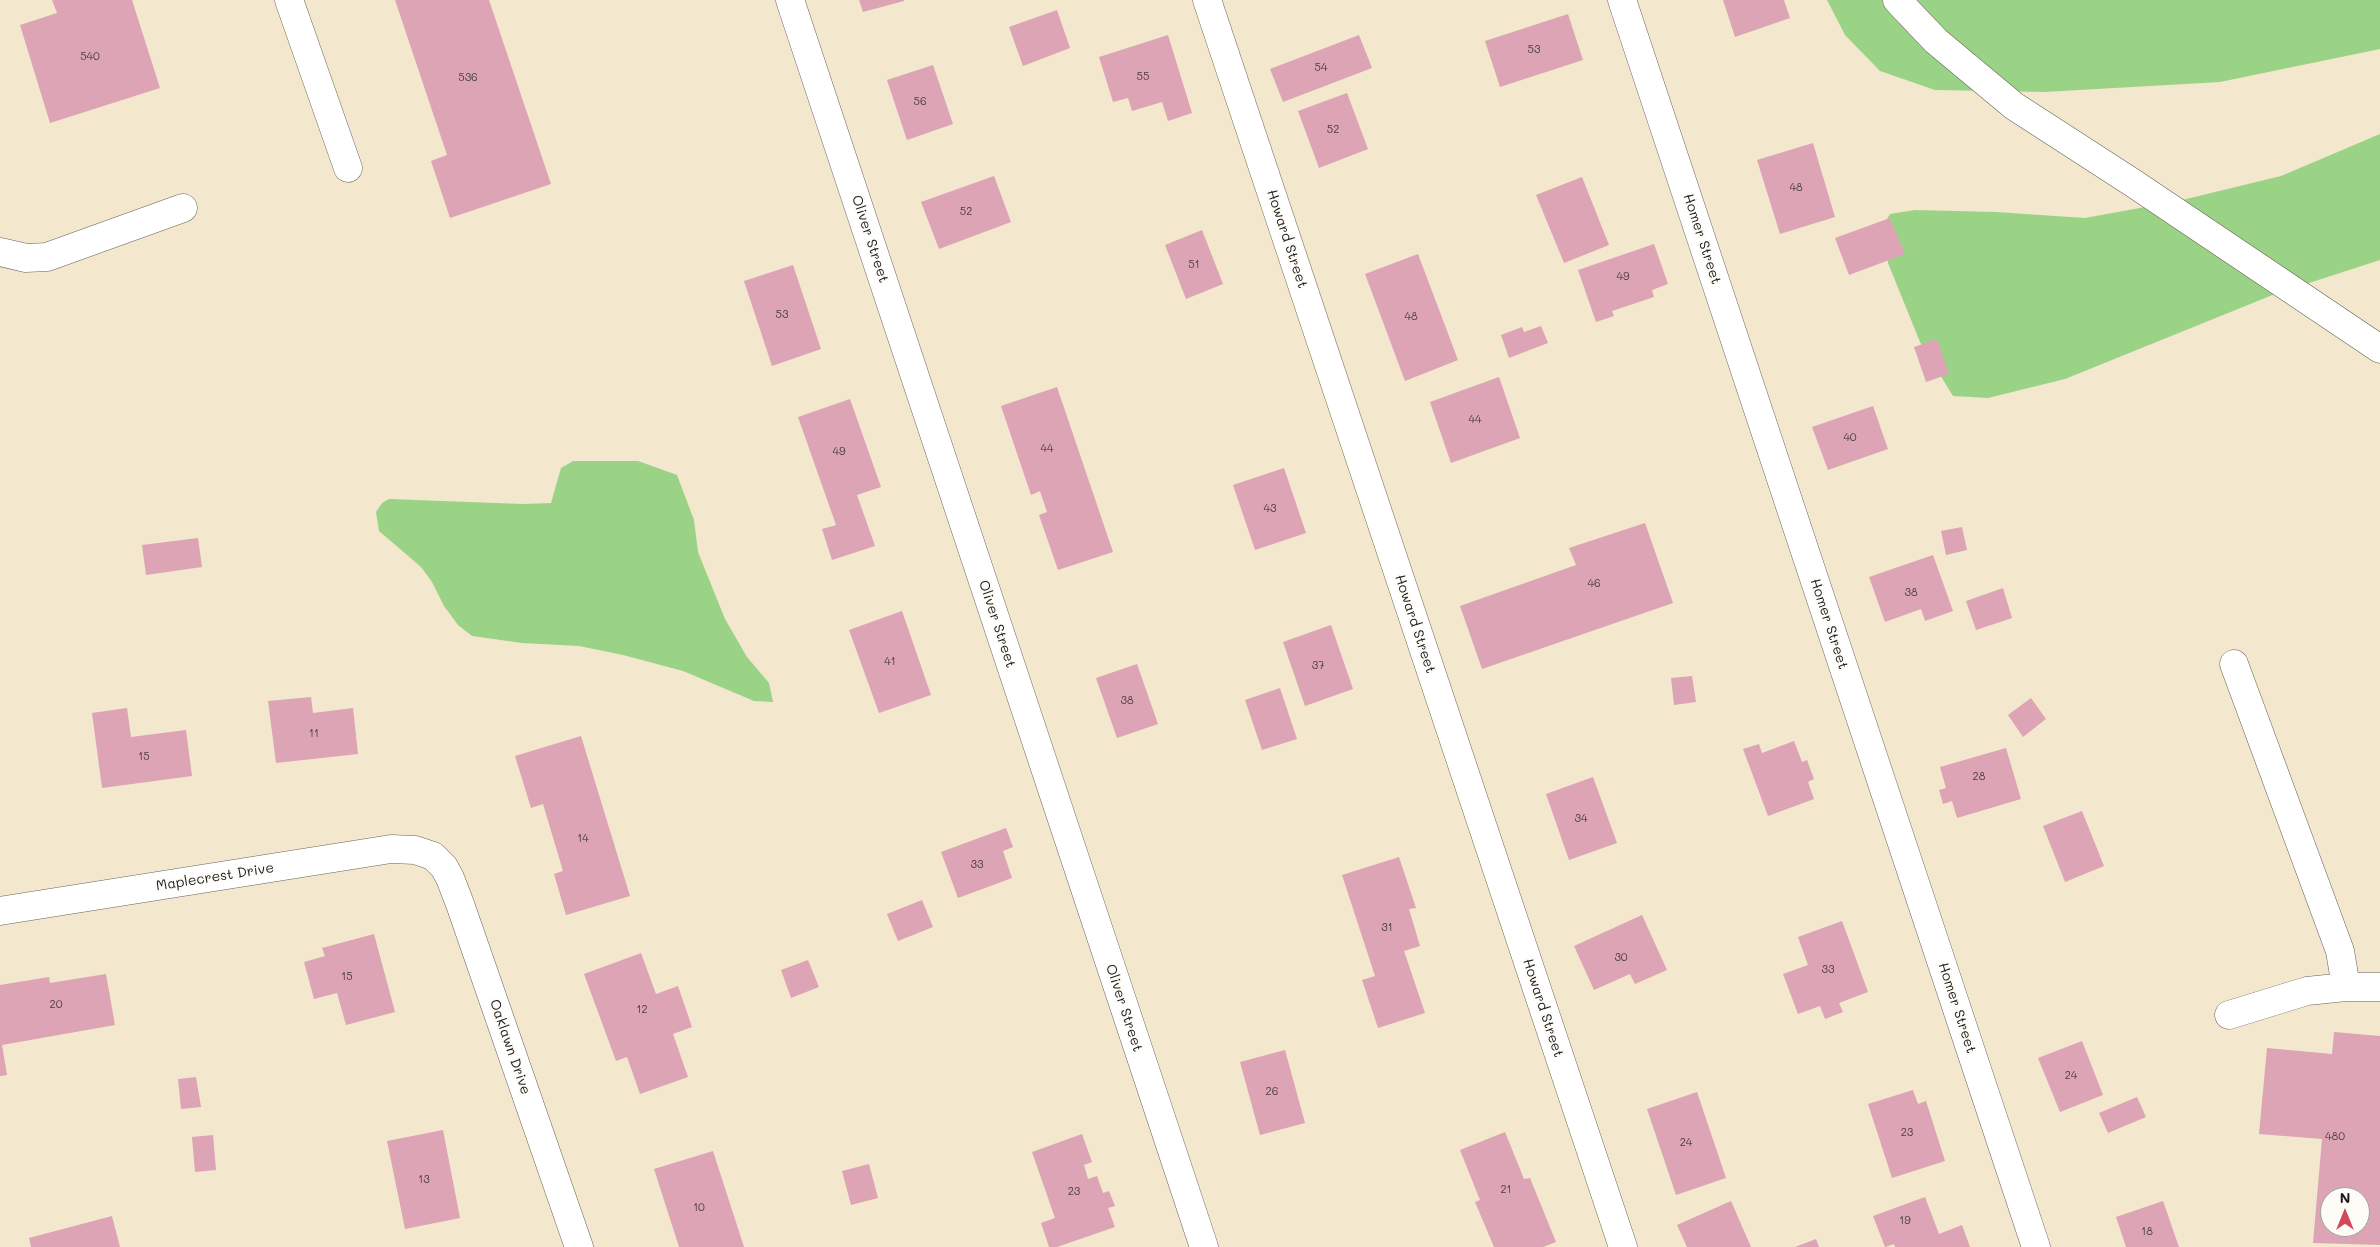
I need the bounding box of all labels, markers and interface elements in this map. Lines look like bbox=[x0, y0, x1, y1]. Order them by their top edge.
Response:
house number: 53 bbox=[1528, 43, 1540, 57]
house number: 540 bbox=[80, 50, 100, 64]
house number: 54 bbox=[1315, 61, 1327, 75]
house number: 55 bbox=[1137, 70, 1149, 84]
house number: 536 bbox=[458, 71, 478, 85]
house number: 56 bbox=[913, 95, 927, 109]
house number: 52 bbox=[1327, 123, 1339, 137]
house number: 48 bbox=[1789, 181, 1803, 195]
street label: Howard Street bbox=[1263, 188, 1311, 290]
street label: Homer Street bbox=[1679, 192, 1725, 286]
street label: Oliver Street bbox=[848, 193, 892, 285]
house number: 52 bbox=[960, 205, 972, 219]
house number: 51 bbox=[1188, 258, 1200, 272]
house number: 49 bbox=[1617, 270, 1629, 284]
house number: 53 bbox=[776, 308, 788, 322]
house number: 48 bbox=[1404, 310, 1418, 324]
house number: 44 bbox=[1469, 413, 1481, 427]
house number: 40 bbox=[1843, 431, 1857, 445]
house number: 44 bbox=[1041, 442, 1053, 456]
house number: 49 bbox=[833, 445, 845, 459]
house number: 43 bbox=[1264, 502, 1276, 516]
street label: Howard Street bbox=[1391, 573, 1439, 675]
house number: 46 bbox=[1587, 577, 1601, 591]
street label: Homer Street bbox=[1806, 577, 1852, 671]
street label: Oliver Street bbox=[975, 578, 1019, 670]
house number: 38 bbox=[1904, 586, 1918, 600]
house number: 41 bbox=[884, 655, 896, 669]
house number: 37 bbox=[1312, 659, 1324, 673]
house number: 38 bbox=[1120, 694, 1134, 708]
house number: 11 bbox=[309, 727, 319, 741]
house number: 15 bbox=[138, 750, 150, 764]
house number: 28 bbox=[1973, 770, 1985, 784]
house number: 34 bbox=[1575, 812, 1587, 826]
house number: 14 bbox=[577, 832, 589, 846]
house number: 33 bbox=[971, 858, 983, 872]
street label: Maplecrest Drive bbox=[155, 859, 275, 895]
house number: 31 bbox=[1381, 921, 1393, 935]
house number: 30 bbox=[1614, 951, 1628, 965]
street label: Howard Street bbox=[1519, 957, 1567, 1059]
street label: Homer Street bbox=[1934, 961, 1980, 1055]
street label: Oliver Street bbox=[1102, 962, 1146, 1054]
house number: 33 bbox=[1822, 963, 1834, 977]
house number: 15 bbox=[341, 970, 353, 984]
street label: Oaklawn Drive bbox=[486, 997, 534, 1097]
house number: 20 bbox=[50, 998, 62, 1012]
house number: 12 bbox=[636, 1003, 648, 1017]
house number: 24 bbox=[2065, 1069, 2077, 1083]
house number: 26 bbox=[1266, 1085, 1278, 1099]
house number: 23 bbox=[1901, 1126, 1913, 1140]
house number: 480 bbox=[2325, 1130, 2345, 1144]
house number: 24 bbox=[1680, 1136, 1692, 1150]
house number: 13 bbox=[418, 1173, 430, 1187]
house number: 21 bbox=[1500, 1183, 1512, 1197]
house number: 23 bbox=[1068, 1185, 1080, 1199]
north arrow bbox=[2320, 1187, 2370, 1237]
text: N bbox=[2340, 1188, 2350, 1207]
house number: 10 bbox=[693, 1201, 705, 1215]
house number: 19 bbox=[1899, 1214, 1911, 1228]
house number: 18 bbox=[2141, 1225, 2153, 1239]

